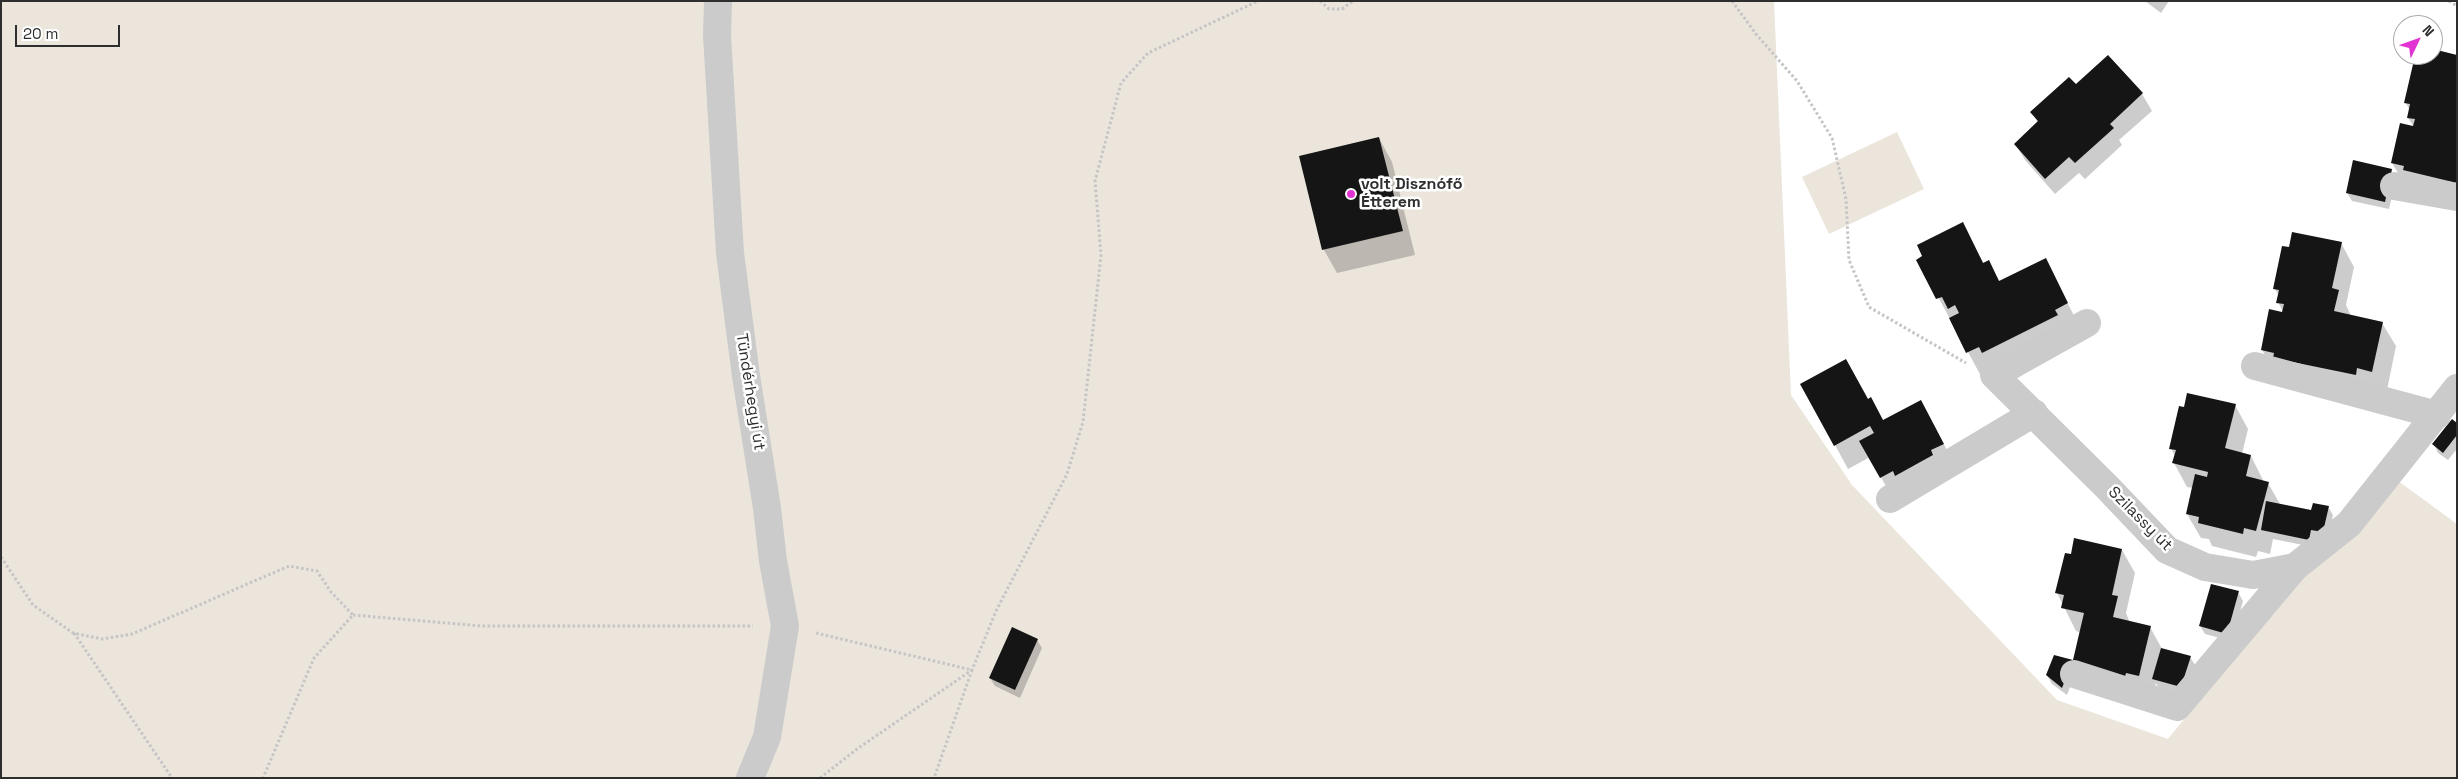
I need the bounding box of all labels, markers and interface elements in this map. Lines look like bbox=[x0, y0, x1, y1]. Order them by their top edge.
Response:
scale bar bbox=[18, 15, 122, 47]
north arrow bbox=[2393, 15, 2443, 65]
text: N bbox=[2419, 21, 2438, 40]
text: 20 m bbox=[23, 24, 58, 43]
place label: volt Disznófő Étterem bbox=[1361, 175, 1462, 213]
marker: volt Disznófő Étterem bbox=[1345, 188, 1357, 200]
street label: Tündérhegyi út bbox=[731, 332, 769, 452]
street label: Szilassy út bbox=[2104, 483, 2176, 555]

